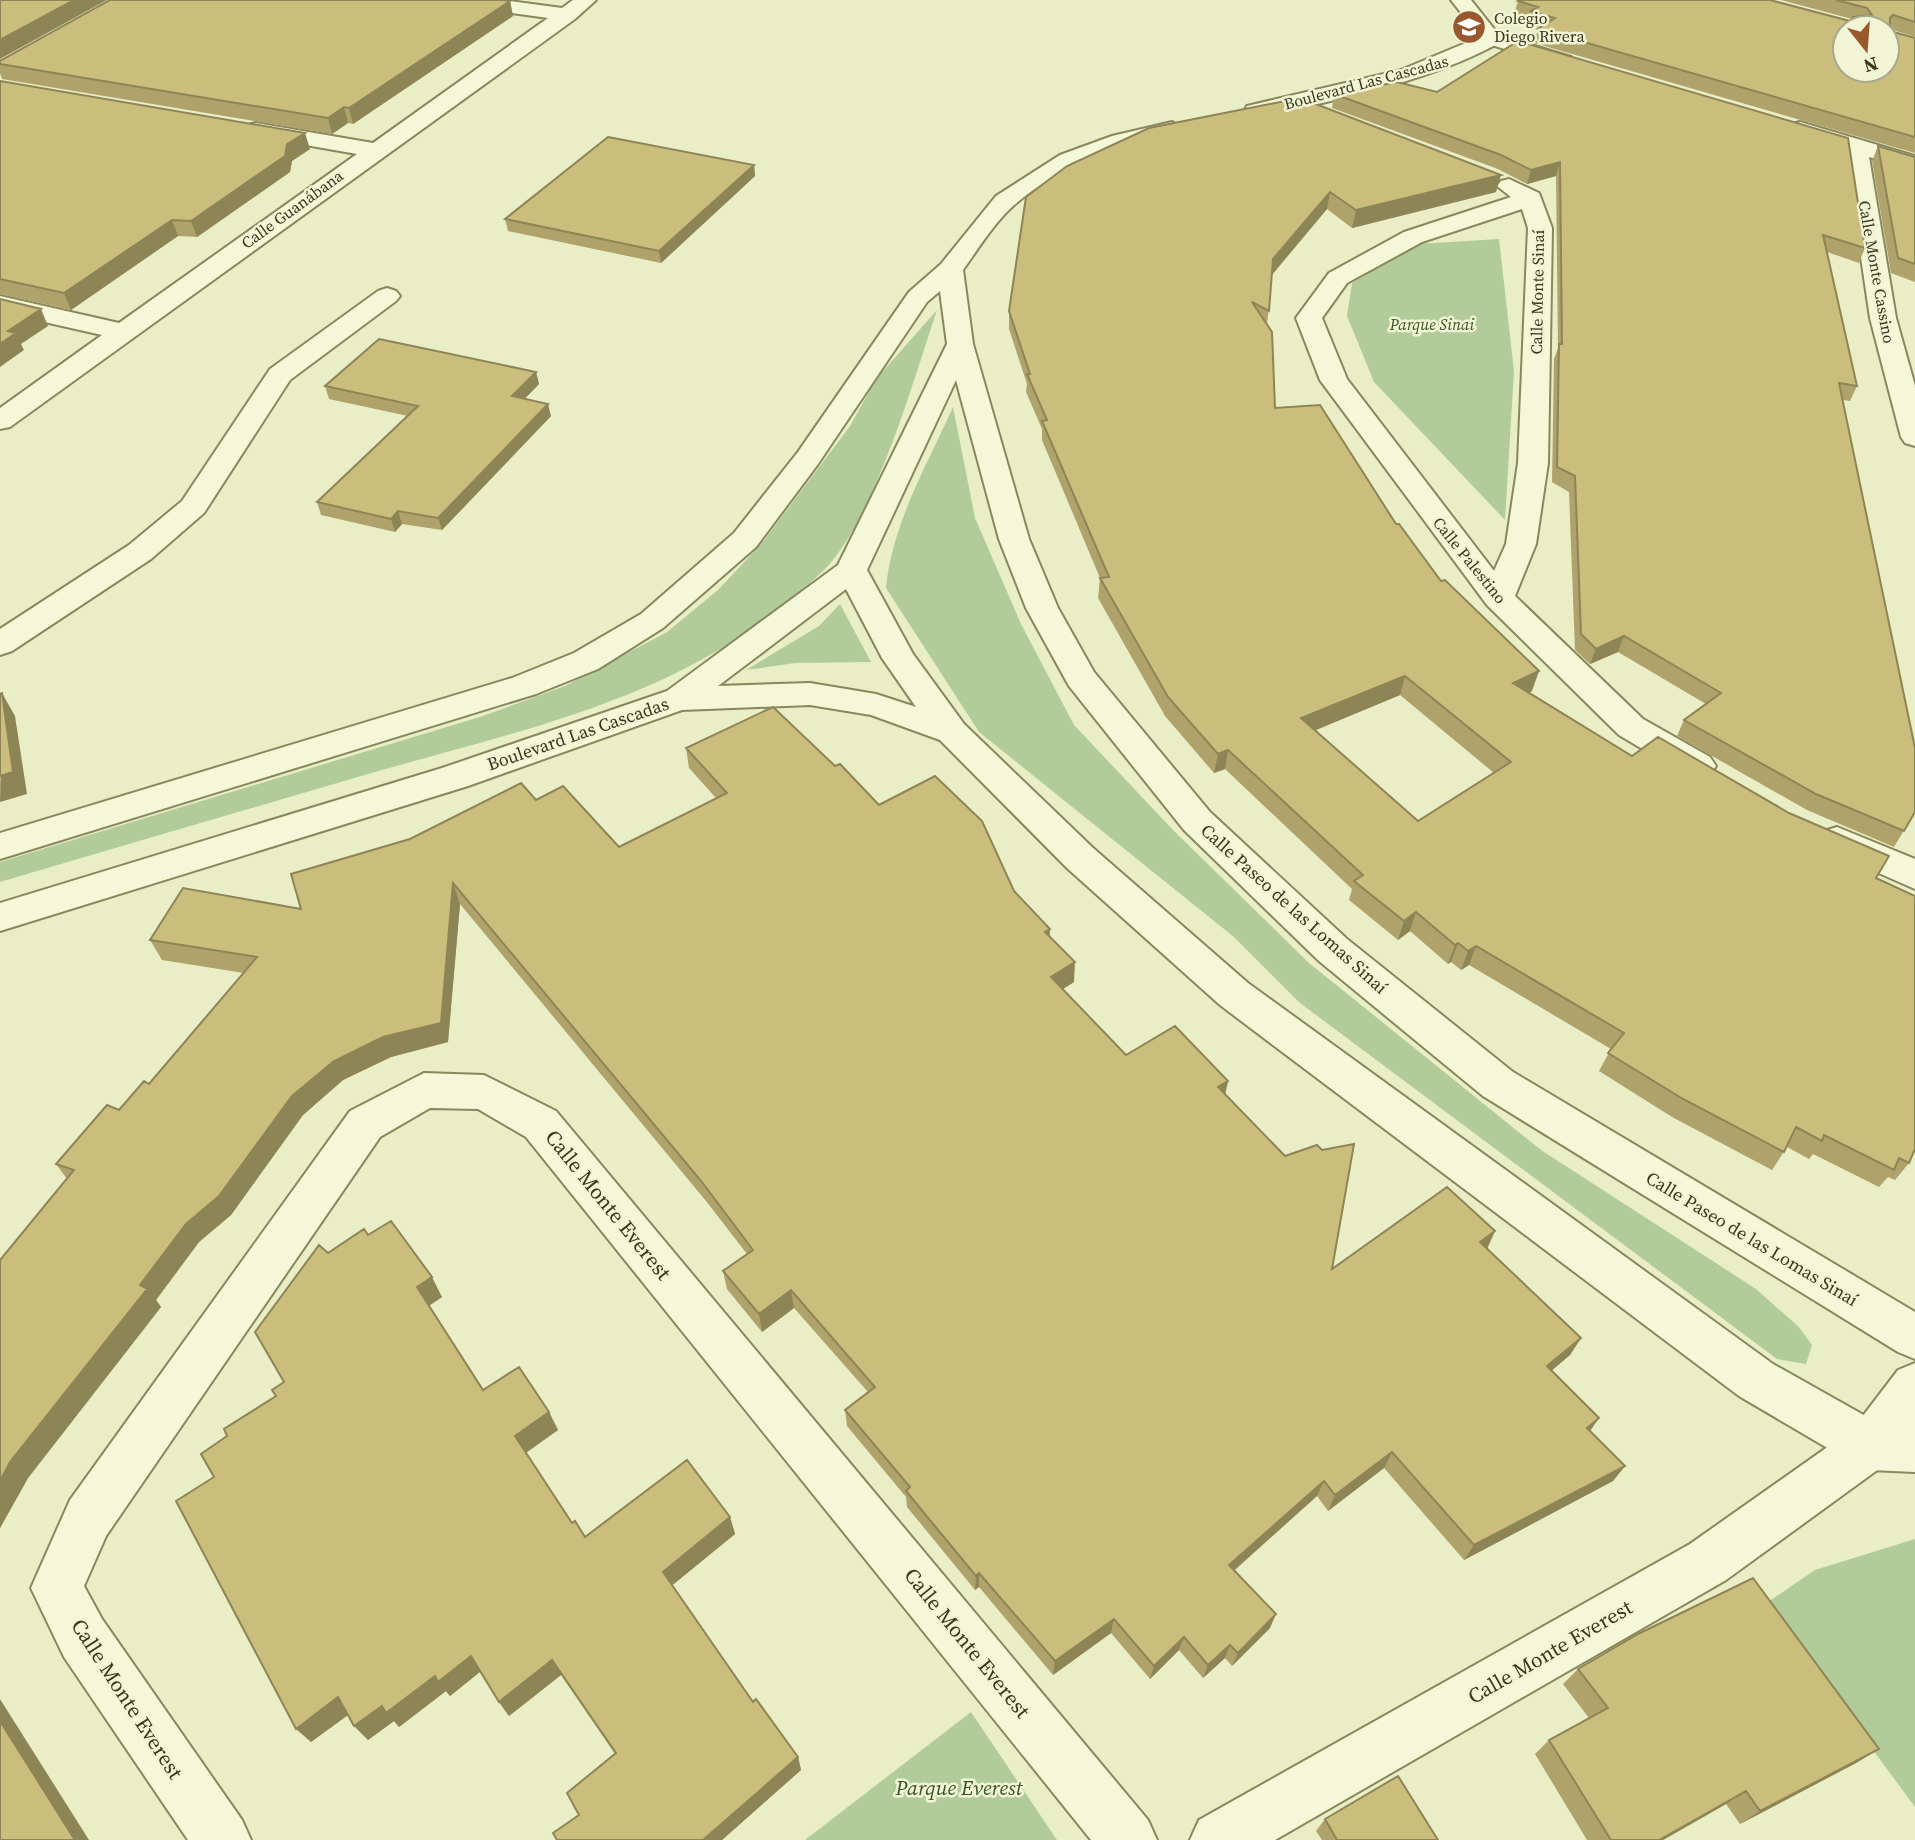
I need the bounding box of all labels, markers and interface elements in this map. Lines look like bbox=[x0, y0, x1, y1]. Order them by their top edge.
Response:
place label: Colegio Diego Rivera bbox=[1494, 7, 1585, 47]
school or university icon: Colegio Diego Rivera bbox=[1450, 8, 1488, 46]
north arrow bbox=[1831, 14, 1901, 84]
street label: Boulevard Las Cascadas bbox=[1281, 49, 1451, 115]
text: N bbox=[1860, 51, 1881, 80]
street label: Calle Guanábana bbox=[237, 164, 348, 253]
street label: Calle Monte Cassino bbox=[1854, 199, 1900, 345]
street label: Calle Monte Sinaí bbox=[1525, 229, 1549, 355]
park label: Parque Sinai bbox=[1389, 313, 1474, 335]
street label: Calle Palestino bbox=[1428, 512, 1512, 608]
street label: Boulevard Las Cascadas bbox=[484, 691, 672, 776]
street label: Calle Paseo de las Lomas Sinaí bbox=[1196, 818, 1393, 999]
street label: Calle Monte Everest bbox=[539, 1123, 678, 1286]
street label: Calle Paseo de las Lomas Sinaí bbox=[1641, 1165, 1863, 1312]
street label: Calle Monte Everest bbox=[898, 1561, 1037, 1724]
street label: Calle Monte Everest bbox=[1462, 1593, 1638, 1711]
street label: Calle Monte Everest bbox=[65, 1613, 190, 1785]
park label: Parque Everest bbox=[895, 1773, 1023, 1802]

